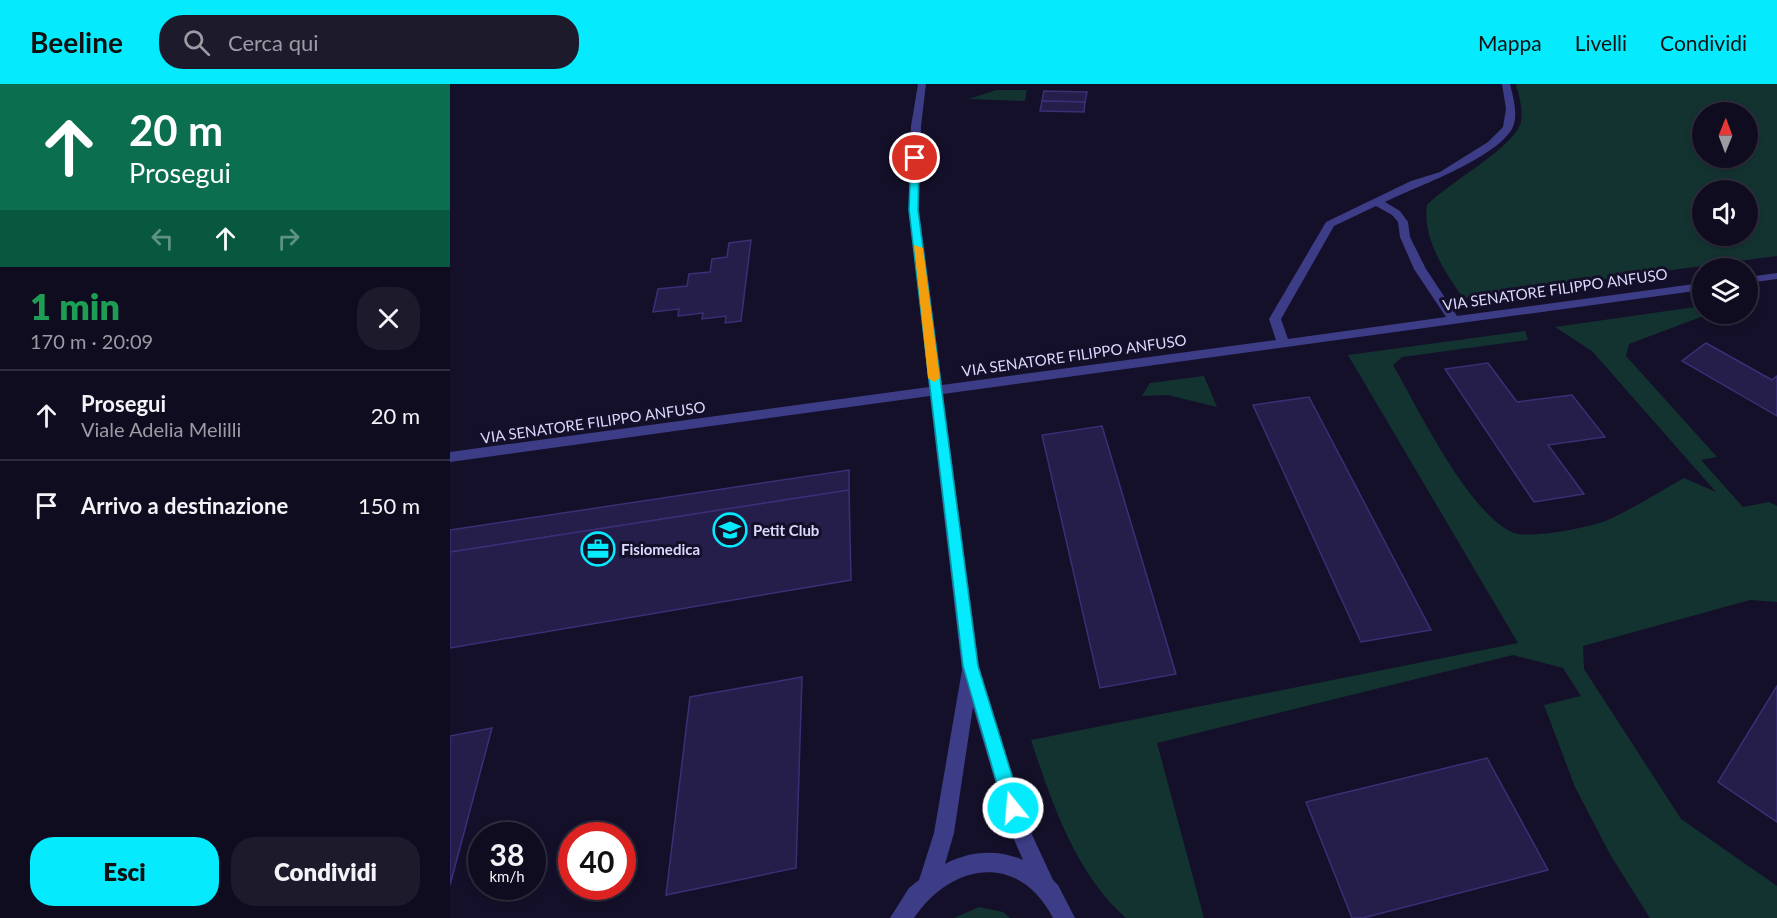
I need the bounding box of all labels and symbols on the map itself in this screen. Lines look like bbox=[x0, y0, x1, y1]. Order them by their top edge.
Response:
north arrow bbox=[1692, 102, 1758, 168]
pin bbox=[889, 132, 940, 183]
street label: VIA SENATORE FILIPPO ANFUSO bbox=[1441, 264, 1669, 314]
street label: VIA SENATORE FILIPPO ANFUSO bbox=[960, 330, 1188, 380]
street label: VIA SENATORE FILIPPO ANFUSO bbox=[479, 397, 707, 447]
school or university icon: Petit Club bbox=[712, 512, 748, 548]
place label: Petit Club bbox=[753, 521, 819, 539]
office icon: Fisiomedica bbox=[580, 531, 616, 567]
place label: Fisiomedica bbox=[621, 540, 700, 558]
position arrow bbox=[981, 776, 1045, 840]
speed limit sign: 40 bbox=[558, 822, 636, 900]

